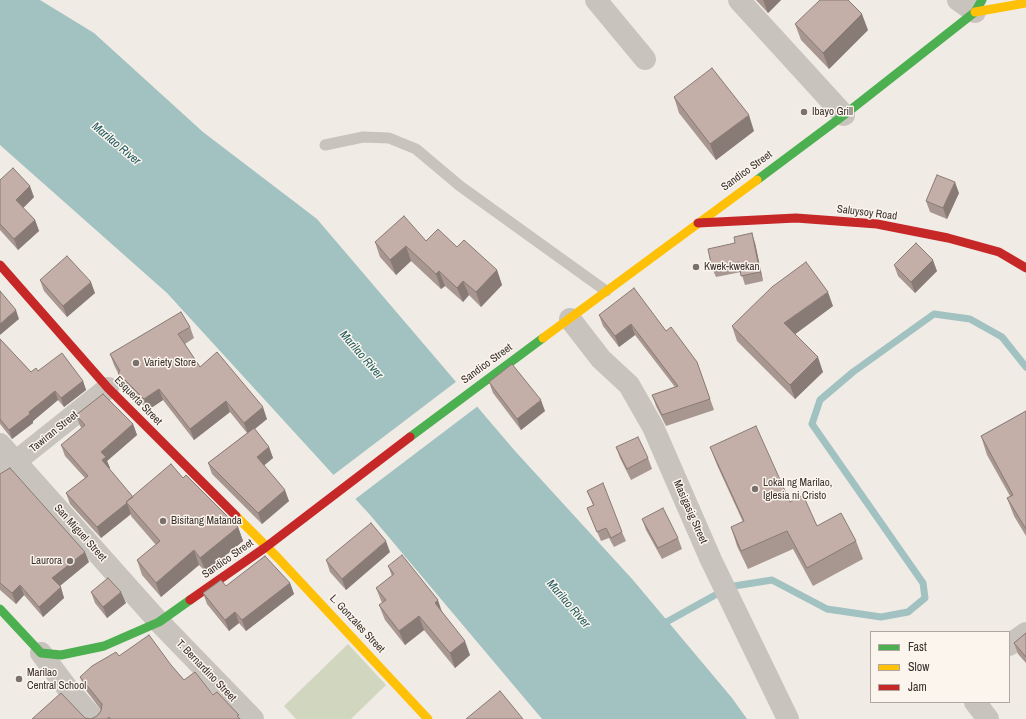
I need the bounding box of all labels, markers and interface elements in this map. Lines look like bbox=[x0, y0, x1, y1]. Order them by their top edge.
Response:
place label: Ibayo Grill bbox=[812, 105, 853, 119]
marker: Ibayo Grill bbox=[799, 107, 809, 117]
water label: Marilao River bbox=[89, 120, 143, 168]
street label: Sandico Street bbox=[719, 148, 775, 194]
street label: Saluysoy Road bbox=[836, 203, 898, 223]
place label: Kwek-kwekan bbox=[704, 260, 760, 274]
marker: Kwek-kwekan bbox=[691, 262, 701, 272]
water label: Marilao River bbox=[336, 328, 386, 382]
street label: Sandico Street bbox=[459, 341, 515, 387]
place label: Variety Store bbox=[144, 356, 196, 370]
marker: Variety Store bbox=[131, 358, 141, 368]
street label: Esquerta Street bbox=[111, 374, 165, 428]
street label: Tawiran Street bbox=[27, 409, 81, 455]
place label: Lokal ng Marilao, Iglesia ni Cristo bbox=[763, 476, 832, 502]
street label: Masigasig Street bbox=[670, 478, 710, 546]
marker: Lokal ng Marilao, Iglesia ni Cristo bbox=[750, 484, 760, 494]
street label: San Miguel Street bbox=[51, 502, 109, 564]
place label: Bisitang Matanda bbox=[171, 514, 242, 528]
marker: Bisitang Matanda bbox=[158, 516, 168, 526]
street label: Sandico Street bbox=[200, 536, 256, 582]
place label: Laurora bbox=[31, 554, 62, 568]
marker: Laurora bbox=[65, 556, 75, 566]
water label: Marilao River bbox=[543, 577, 593, 631]
street label: L. Gonzales Street bbox=[327, 592, 387, 656]
legend bbox=[870, 631, 1010, 703]
street label: T. Bernardino Street bbox=[173, 637, 239, 705]
text: Fast bbox=[908, 639, 927, 655]
text: Slow bbox=[908, 659, 929, 675]
place label: Marilao Central School bbox=[27, 666, 86, 692]
marker: Marilao Central School bbox=[14, 674, 24, 684]
text: Jam bbox=[908, 679, 927, 695]

